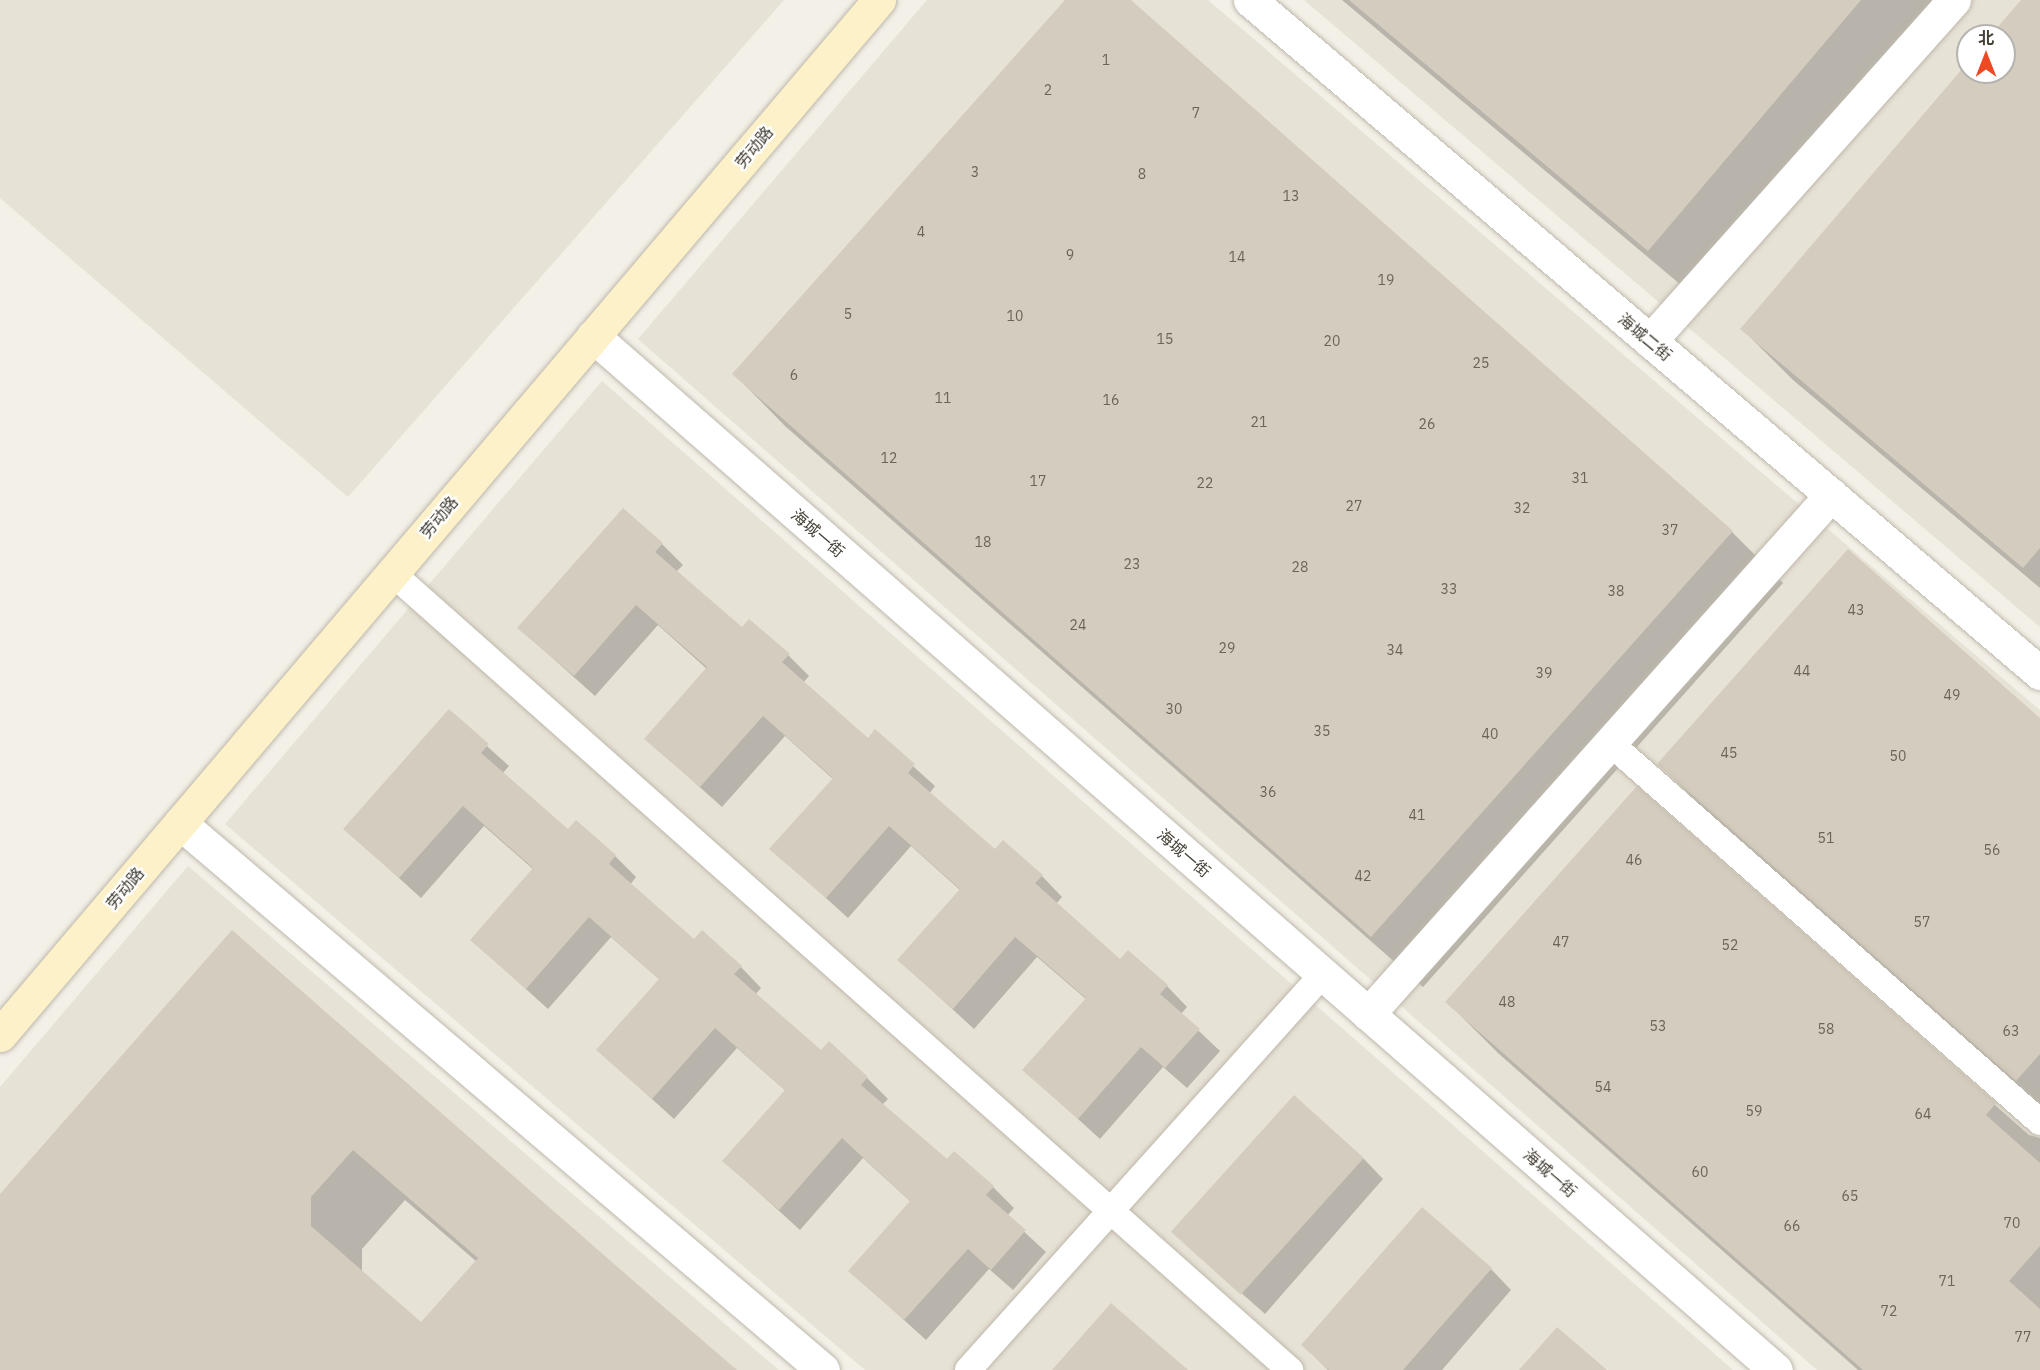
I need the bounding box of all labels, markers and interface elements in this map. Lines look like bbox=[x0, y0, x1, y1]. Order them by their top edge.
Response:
north arrow bbox=[1956, 24, 2016, 84]
text: 北 bbox=[1978, 28, 1994, 48]
house number: 1 bbox=[1102, 52, 1110, 68]
house number: 2 bbox=[1044, 82, 1052, 98]
house number: 7 bbox=[1192, 105, 1200, 121]
street label: 劳动路 bbox=[731, 122, 777, 172]
house number: 3 bbox=[971, 164, 979, 180]
house number: 8 bbox=[1138, 166, 1146, 182]
house number: 13 bbox=[1283, 188, 1299, 204]
house number: 4 bbox=[917, 224, 925, 240]
house number: 9 bbox=[1066, 247, 1074, 263]
house number: 14 bbox=[1229, 249, 1245, 265]
house number: 19 bbox=[1378, 272, 1394, 288]
house number: 5 bbox=[844, 306, 852, 322]
house number: 10 bbox=[1007, 308, 1023, 324]
street label: 海城二街 bbox=[1614, 309, 1676, 365]
house number: 15 bbox=[1157, 331, 1173, 347]
house number: 20 bbox=[1324, 333, 1340, 349]
house number: 25 bbox=[1473, 355, 1489, 371]
house number: 6 bbox=[790, 367, 798, 383]
house number: 11 bbox=[935, 390, 951, 406]
house number: 16 bbox=[1103, 392, 1119, 408]
house number: 21 bbox=[1251, 414, 1267, 430]
house number: 26 bbox=[1419, 416, 1435, 432]
house number: 12 bbox=[881, 450, 897, 466]
house number: 31 bbox=[1572, 470, 1588, 486]
house number: 17 bbox=[1030, 473, 1046, 489]
house number: 22 bbox=[1197, 475, 1213, 491]
street label: 劳动路 bbox=[416, 492, 462, 542]
house number: 27 bbox=[1346, 498, 1362, 514]
house number: 32 bbox=[1514, 500, 1530, 516]
street label: 海城一街 bbox=[788, 505, 848, 561]
house number: 37 bbox=[1662, 522, 1678, 538]
house number: 18 bbox=[975, 534, 991, 550]
house number: 23 bbox=[1124, 556, 1140, 572]
house number: 28 bbox=[1292, 559, 1308, 575]
house number: 33 bbox=[1441, 581, 1457, 597]
house number: 38 bbox=[1608, 583, 1624, 599]
house number: 43 bbox=[1848, 602, 1864, 618]
house number: 24 bbox=[1070, 617, 1086, 633]
house number: 29 bbox=[1219, 640, 1235, 656]
house number: 34 bbox=[1387, 642, 1403, 658]
house number: 44 bbox=[1794, 663, 1810, 679]
house number: 39 bbox=[1536, 665, 1552, 681]
house number: 49 bbox=[1944, 687, 1960, 703]
house number: 30 bbox=[1166, 701, 1182, 717]
house number: 35 bbox=[1314, 723, 1330, 739]
house number: 40 bbox=[1482, 726, 1498, 742]
house number: 45 bbox=[1721, 745, 1737, 761]
house number: 50 bbox=[1890, 748, 1906, 764]
house number: 36 bbox=[1260, 784, 1276, 800]
house number: 41 bbox=[1409, 807, 1425, 823]
street label: 海城一街 bbox=[1154, 825, 1214, 881]
house number: 51 bbox=[1818, 830, 1834, 846]
house number: 56 bbox=[1984, 842, 2000, 858]
house number: 46 bbox=[1626, 852, 1642, 868]
street label: 劳动路 bbox=[102, 863, 148, 913]
house number: 42 bbox=[1355, 868, 1371, 884]
house number: 57 bbox=[1914, 914, 1930, 930]
house number: 47 bbox=[1553, 934, 1569, 950]
house number: 52 bbox=[1722, 937, 1738, 953]
house number: 48 bbox=[1499, 994, 1515, 1010]
house number: 53 bbox=[1650, 1018, 1666, 1034]
house number: 58 bbox=[1818, 1021, 1834, 1037]
house number: 63 bbox=[2003, 1023, 2019, 1039]
house number: 54 bbox=[1595, 1079, 1611, 1095]
house number: 59 bbox=[1746, 1103, 1762, 1119]
house number: 64 bbox=[1915, 1106, 1931, 1122]
street label: 海城一街 bbox=[1520, 1145, 1580, 1201]
house number: 60 bbox=[1692, 1164, 1708, 1180]
house number: 65 bbox=[1842, 1188, 1858, 1204]
house number: 70 bbox=[2004, 1215, 2020, 1231]
house number: 66 bbox=[1784, 1218, 1800, 1234]
house number: 71 bbox=[1939, 1273, 1955, 1289]
house number: 72 bbox=[1881, 1303, 1897, 1319]
house number: 77 bbox=[2015, 1329, 2031, 1345]

